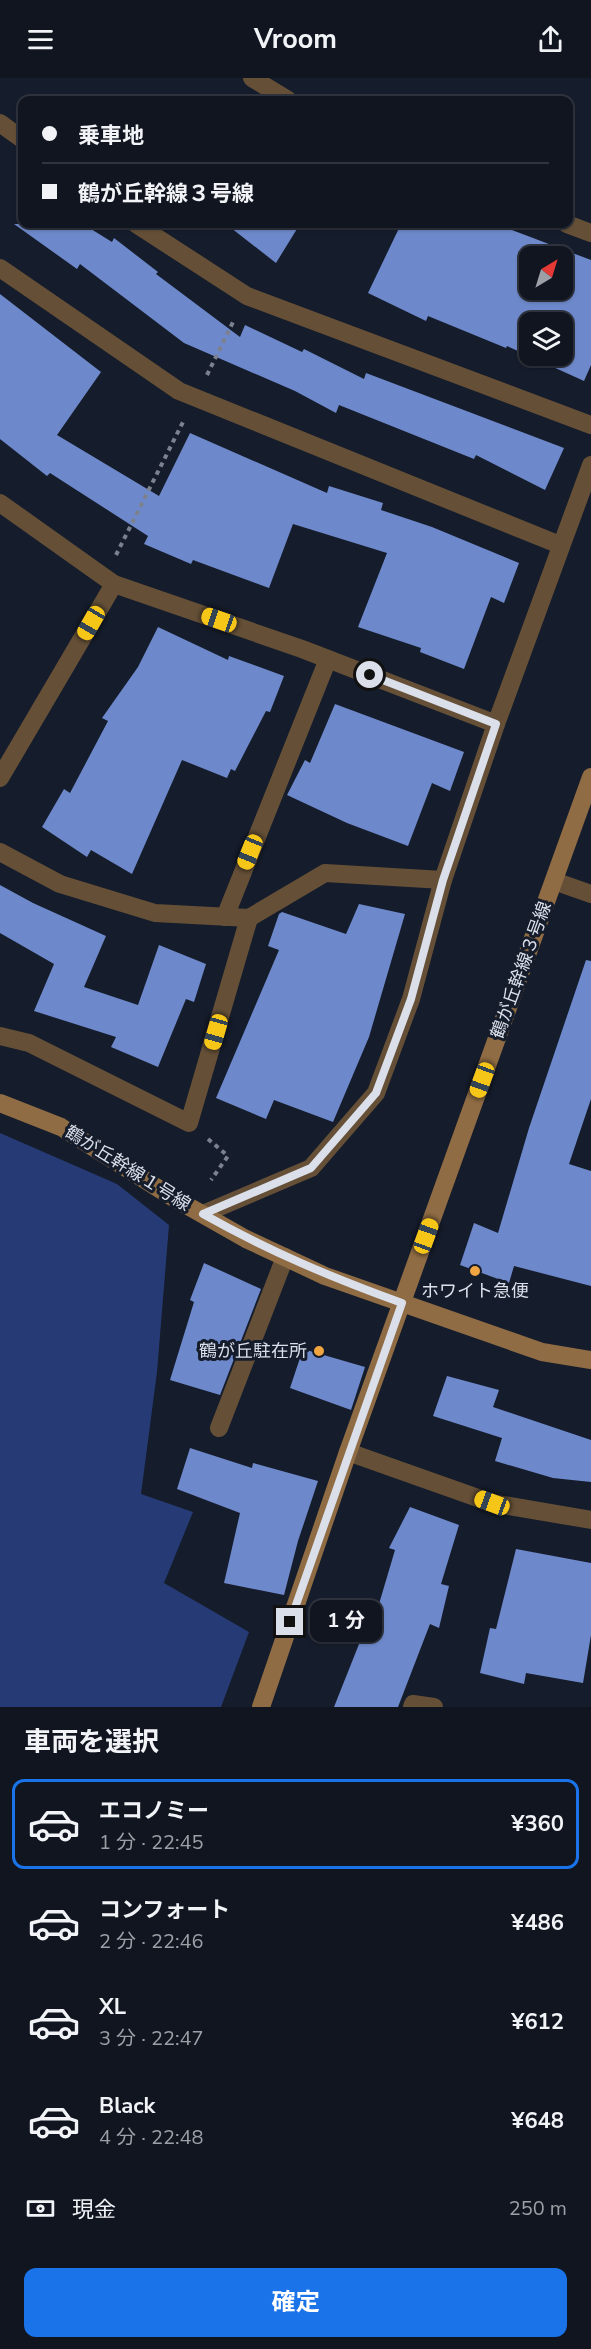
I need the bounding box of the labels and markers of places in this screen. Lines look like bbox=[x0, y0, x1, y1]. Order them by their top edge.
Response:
marker: ホワイト急便 bbox=[468, 1264, 482, 1278]
place label: ホワイト急便 bbox=[421, 1279, 529, 1303]
place label: 鶴が丘駐在所 bbox=[199, 1339, 307, 1363]
marker: 鶴が丘駐在所 bbox=[312, 1344, 326, 1358]

